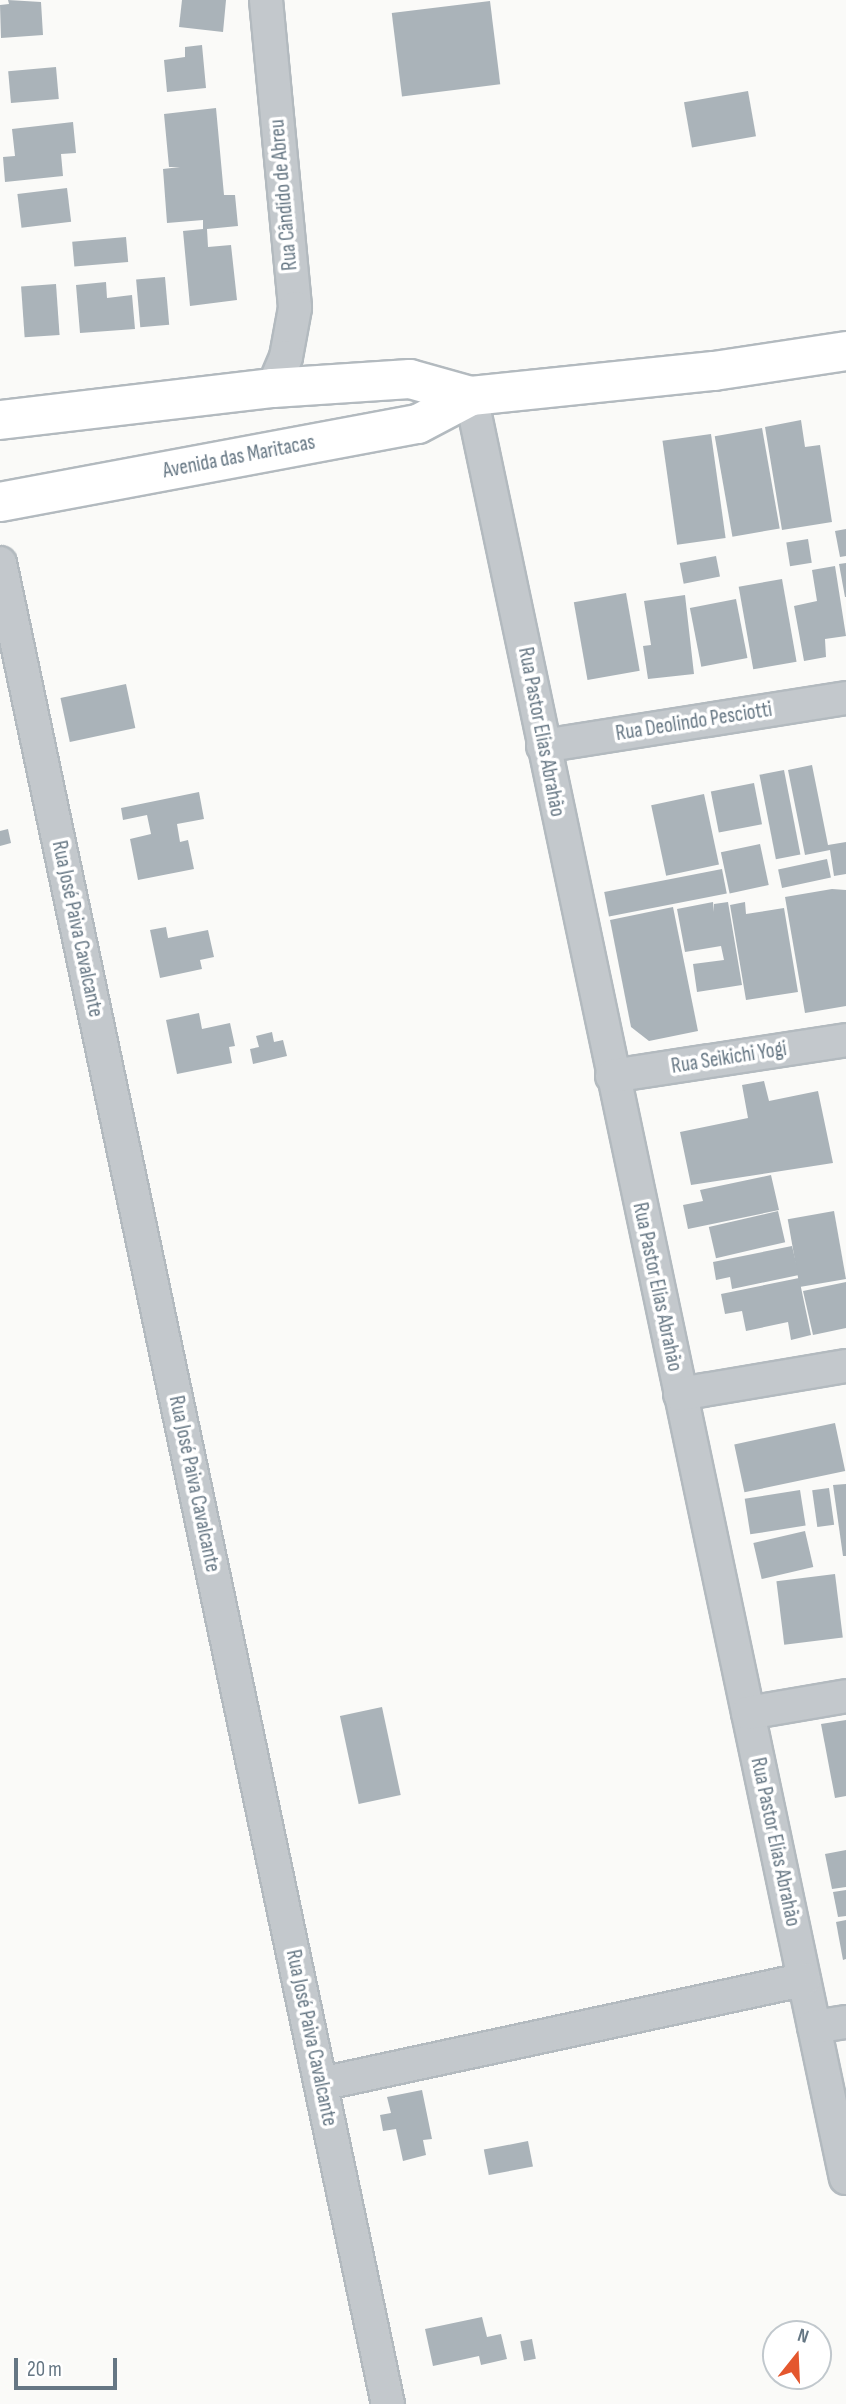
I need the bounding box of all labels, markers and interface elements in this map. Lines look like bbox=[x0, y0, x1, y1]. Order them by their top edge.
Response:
street label: Rua Cândido de Abreu bbox=[265, 118, 303, 272]
street label: Avenida das Maritacas bbox=[161, 430, 317, 484]
street label: Rua Pastor Elias Abrahão bbox=[512, 645, 570, 819]
street label: Rua Deolindo Pesciotti bbox=[614, 697, 774, 747]
street label: Rua José Paiva Cavalcante bbox=[46, 839, 108, 1019]
street label: Rua Seikichi Yogi bbox=[670, 1036, 788, 1080]
street label: Rua Pastor Elias Abrahão bbox=[627, 1200, 687, 1374]
street label: Rua José Paiva Cavalcante bbox=[163, 1394, 225, 1574]
street label: Rua Pastor Elias Abrahão bbox=[745, 1755, 805, 1929]
street label: Rua José Paiva Cavalcante bbox=[280, 1948, 342, 2128]
north arrow bbox=[762, 2320, 832, 2390]
text: N bbox=[795, 2324, 811, 2349]
scale bar bbox=[18, 2344, 121, 2388]
text: 20 m bbox=[27, 2357, 62, 2382]

